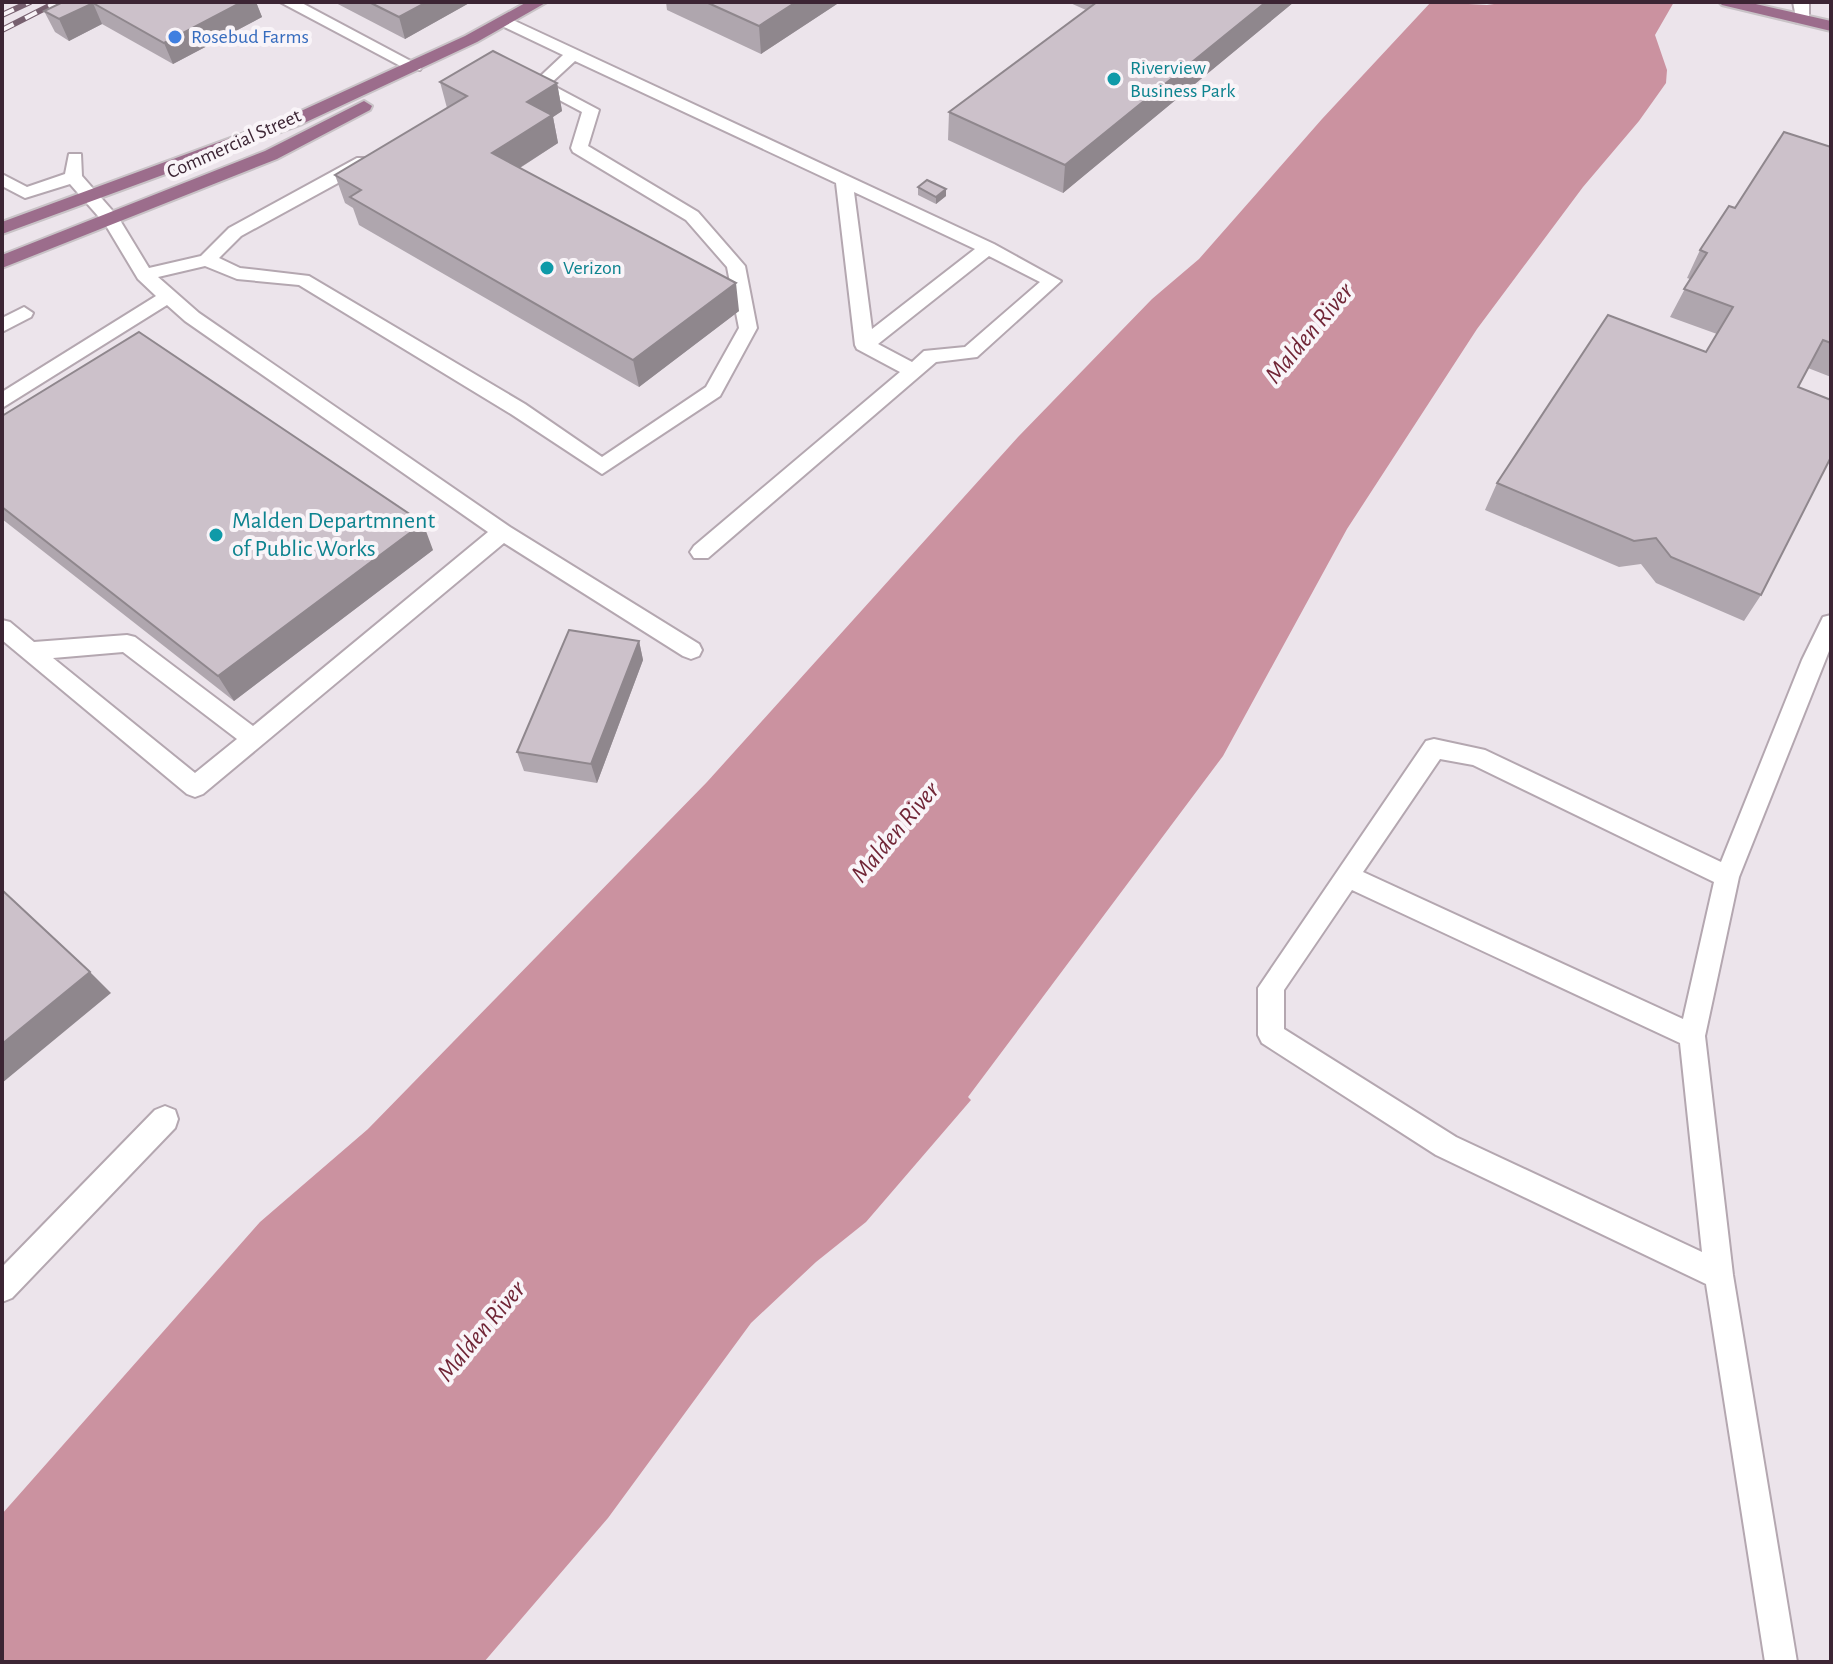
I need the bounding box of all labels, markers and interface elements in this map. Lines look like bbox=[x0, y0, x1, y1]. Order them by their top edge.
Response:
place label: Rosebud Farms bbox=[191, 27, 309, 47]
marker: Rosebud Farms bbox=[166, 28, 184, 46]
place label: Riverview Business Park bbox=[1130, 58, 1235, 101]
marker: Riverview Business Park bbox=[1105, 70, 1123, 88]
street label: Commercial Street bbox=[164, 105, 304, 182]
place label: Verizon bbox=[563, 258, 622, 278]
marker: Verizon bbox=[538, 259, 556, 277]
water label: Malden River bbox=[1260, 277, 1359, 388]
place label: Malden Departmnent of Public Works bbox=[232, 509, 435, 561]
marker: Malden Departmnent of Public Works bbox=[207, 526, 225, 544]
water label: Malden River bbox=[846, 776, 945, 887]
water label: Malden River bbox=[432, 1275, 531, 1386]

